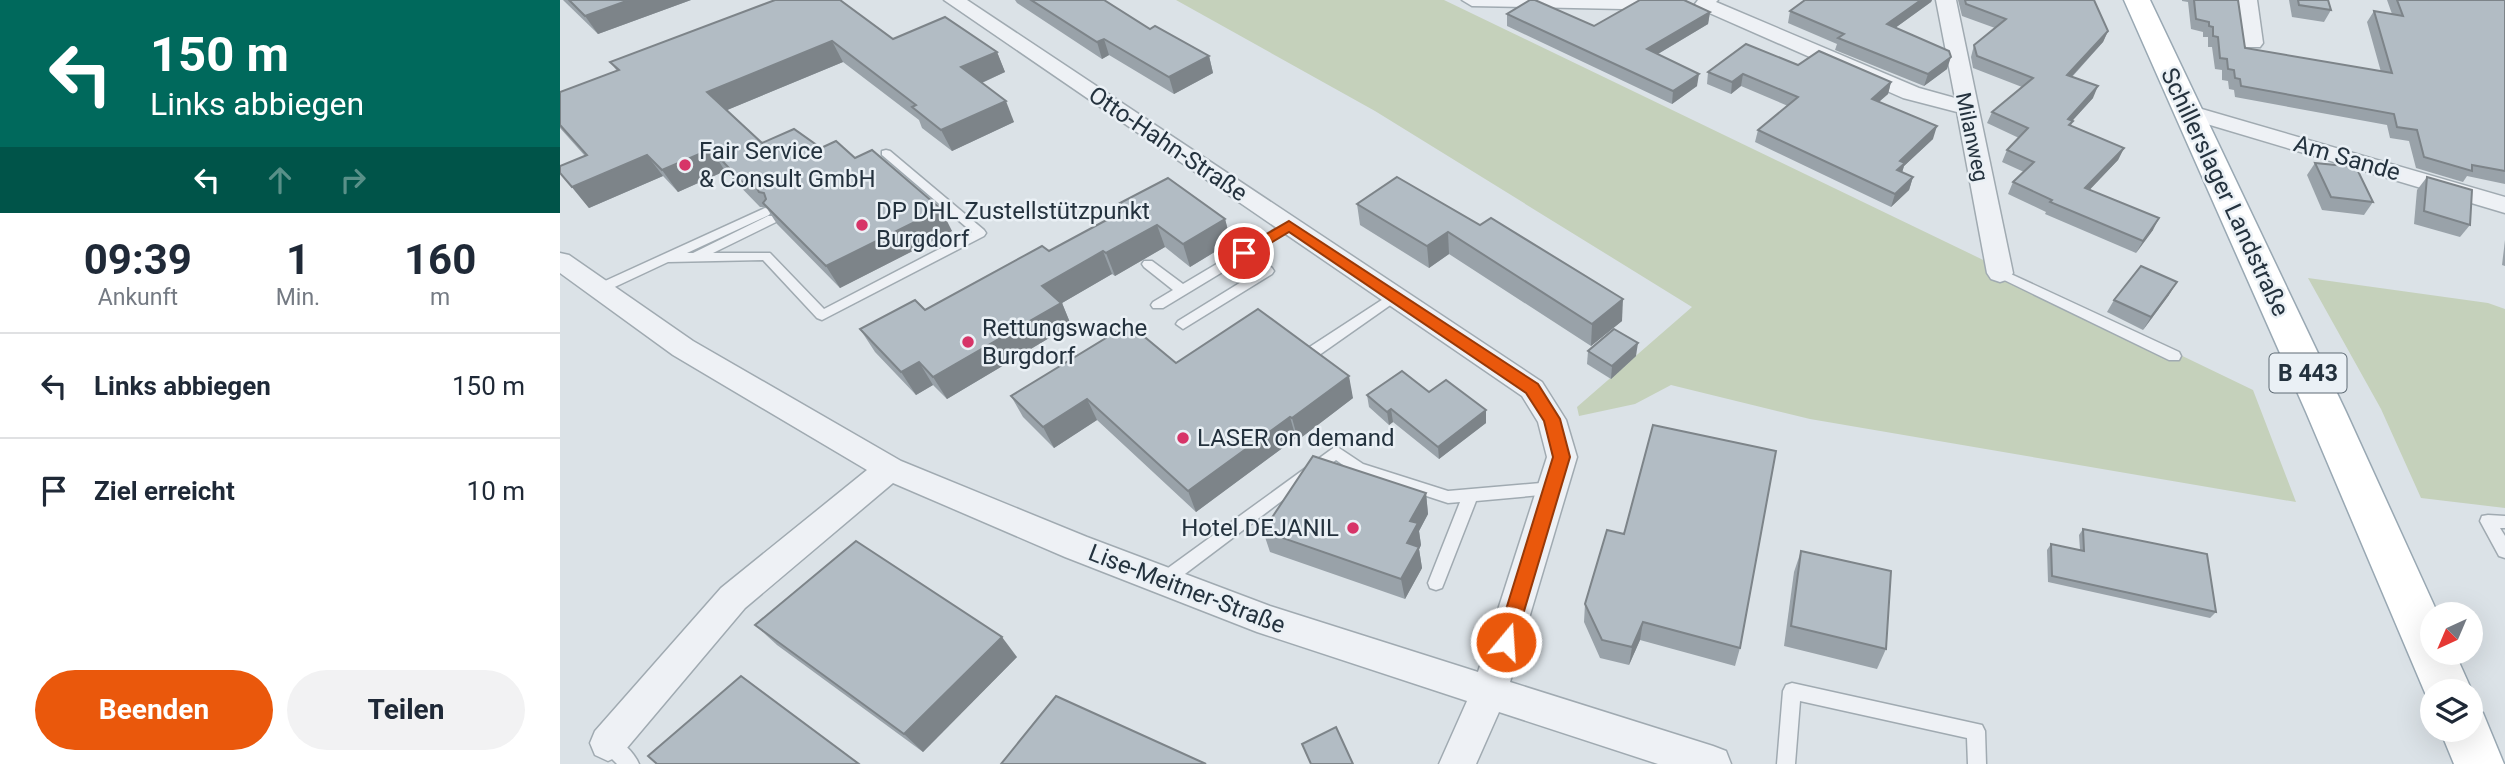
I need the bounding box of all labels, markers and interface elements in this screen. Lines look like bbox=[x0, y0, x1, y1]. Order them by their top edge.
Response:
text: 150 m bbox=[150, 26, 289, 83]
icon: left bbox=[35, 28, 126, 119]
street label: Schillerslager Landstraße bbox=[2155, 63, 2295, 321]
street label: Otto-Hahn-Straße bbox=[1083, 81, 1253, 207]
text: Links abbiegen bbox=[150, 85, 364, 123]
street label: Milanweg bbox=[1951, 90, 1993, 184]
street label: Am Sande bbox=[2291, 129, 2403, 187]
place label: Fair Service & Consult GmbH bbox=[699, 137, 876, 193]
marker: Fair Service & Consult GmbH bbox=[677, 157, 693, 173]
icon: left bbox=[188, 161, 226, 199]
icon: ahead bbox=[261, 161, 299, 199]
icon: right bbox=[334, 161, 372, 199]
place label: DP DHL Zustellstützpunkt Burgdorf bbox=[876, 197, 1150, 253]
marker: DP DHL Zustellstützpunkt Burgdorf bbox=[854, 217, 870, 233]
pin bbox=[1214, 223, 1274, 283]
icon: arrive bbox=[1225, 234, 1263, 272]
text: 09:39 bbox=[84, 235, 192, 284]
text: 1 bbox=[286, 235, 310, 284]
text: 160 bbox=[404, 235, 476, 284]
text: Ankunft bbox=[98, 284, 178, 311]
text: Min. bbox=[276, 284, 320, 311]
text: m bbox=[430, 284, 450, 311]
place label: Rettungswache Burgdorf bbox=[982, 314, 1147, 370]
marker: Rettungswache Burgdorf bbox=[960, 334, 976, 350]
road number: B 443 bbox=[2270, 354, 2346, 392]
icon: left bbox=[35, 367, 73, 405]
text: Links abbiegen bbox=[94, 371, 271, 401]
text: 150 m bbox=[452, 371, 525, 401]
place label: LASER on demand bbox=[1197, 424, 1394, 452]
marker: LASER on demand bbox=[1175, 430, 1191, 446]
icon: arrive bbox=[35, 472, 73, 510]
text: Ziel erreicht bbox=[94, 476, 235, 506]
text: 10 m bbox=[467, 476, 525, 506]
place label: Hotel DEJANIL bbox=[1181, 514, 1339, 542]
marker: Hotel DEJANIL bbox=[1345, 520, 1361, 536]
street label: Lise-Meitner-Straße bbox=[1085, 539, 1289, 639]
north arrow bbox=[2420, 602, 2483, 665]
map controls bbox=[2420, 602, 2483, 742]
position arrow bbox=[1469, 605, 1543, 679]
button: Beenden bbox=[35, 670, 273, 750]
button: Teilen bbox=[287, 670, 525, 750]
button: layers bbox=[2420, 679, 2483, 742]

